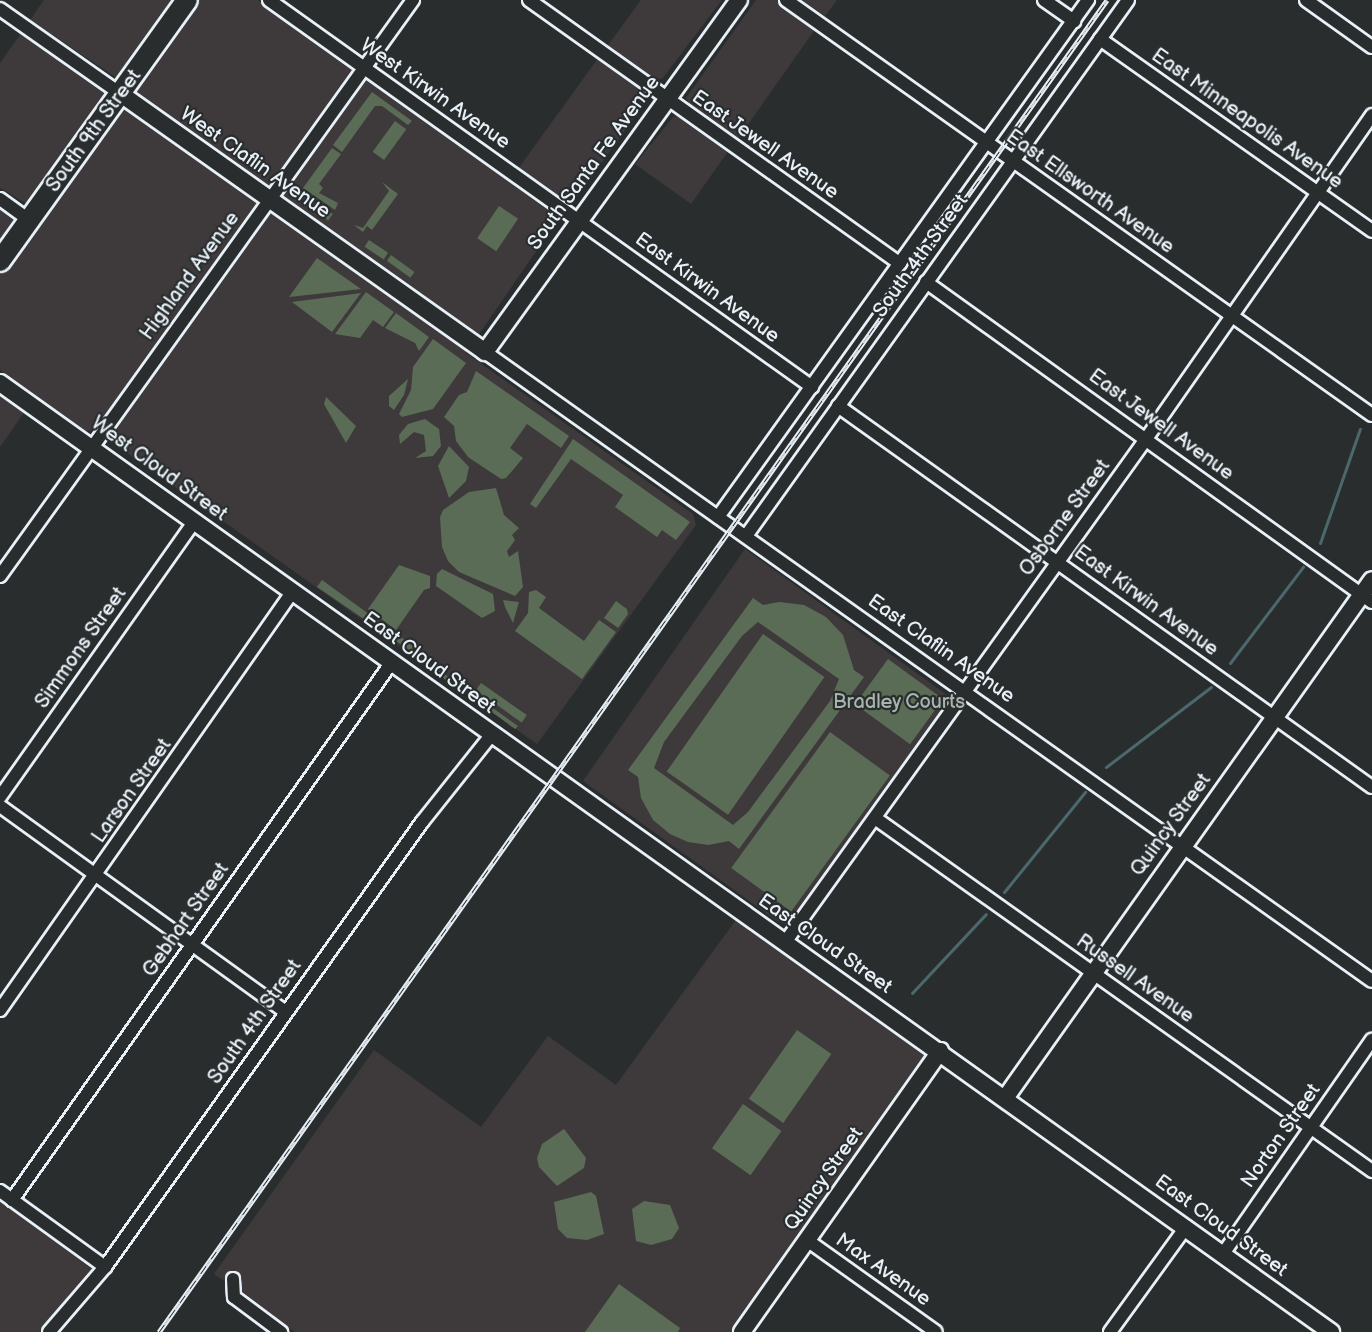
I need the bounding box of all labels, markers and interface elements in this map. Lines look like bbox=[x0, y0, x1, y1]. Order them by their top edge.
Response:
street label: West Kirwin Avenue bbox=[356, 33, 514, 155]
street label: East Minneapolis Avenue bbox=[1147, 44, 1347, 194]
street label: South 9th Street bbox=[41, 65, 147, 197]
street label: South Santa Fe Avenue bbox=[523, 71, 665, 255]
street label: East Jewell Avenue bbox=[687, 85, 843, 205]
street label: West Claflin Avenue bbox=[175, 102, 335, 224]
street label: East Ellsworth Avenue bbox=[1001, 125, 1179, 259]
street label: South 4th Street bbox=[868, 190, 974, 322]
street label: Highland Avenue bbox=[135, 207, 245, 345]
street label: East Kirwin Avenue bbox=[630, 228, 784, 348]
street label: East Jewell Avenue bbox=[1083, 364, 1239, 486]
street label: West Cloud Street bbox=[86, 411, 232, 527]
street label: Osborne Street bbox=[1015, 455, 1115, 581]
street label: East Kirwin Avenue bbox=[1069, 541, 1223, 661]
street label: Simmons Street bbox=[30, 583, 132, 713]
street label: East Claflin Avenue bbox=[863, 589, 1019, 709]
street label: East Cloud Street bbox=[358, 607, 500, 719]
park label: Bradley Courts bbox=[832, 690, 966, 714]
street label: Larson Street bbox=[87, 734, 177, 848]
street label: Quincy Street bbox=[1125, 768, 1217, 882]
street label: Gebhart Street bbox=[138, 858, 234, 982]
street label: East Cloud Street bbox=[753, 889, 897, 999]
street label: Russell Avenue bbox=[1071, 929, 1199, 1029]
street label: South 4th Street bbox=[203, 955, 307, 1089]
street label: Norton Street bbox=[1236, 1079, 1326, 1193]
street label: Quincy Street bbox=[779, 1122, 869, 1236]
street label: East Cloud Street bbox=[1150, 1170, 1292, 1282]
street label: Max Avenue bbox=[831, 1228, 935, 1312]

